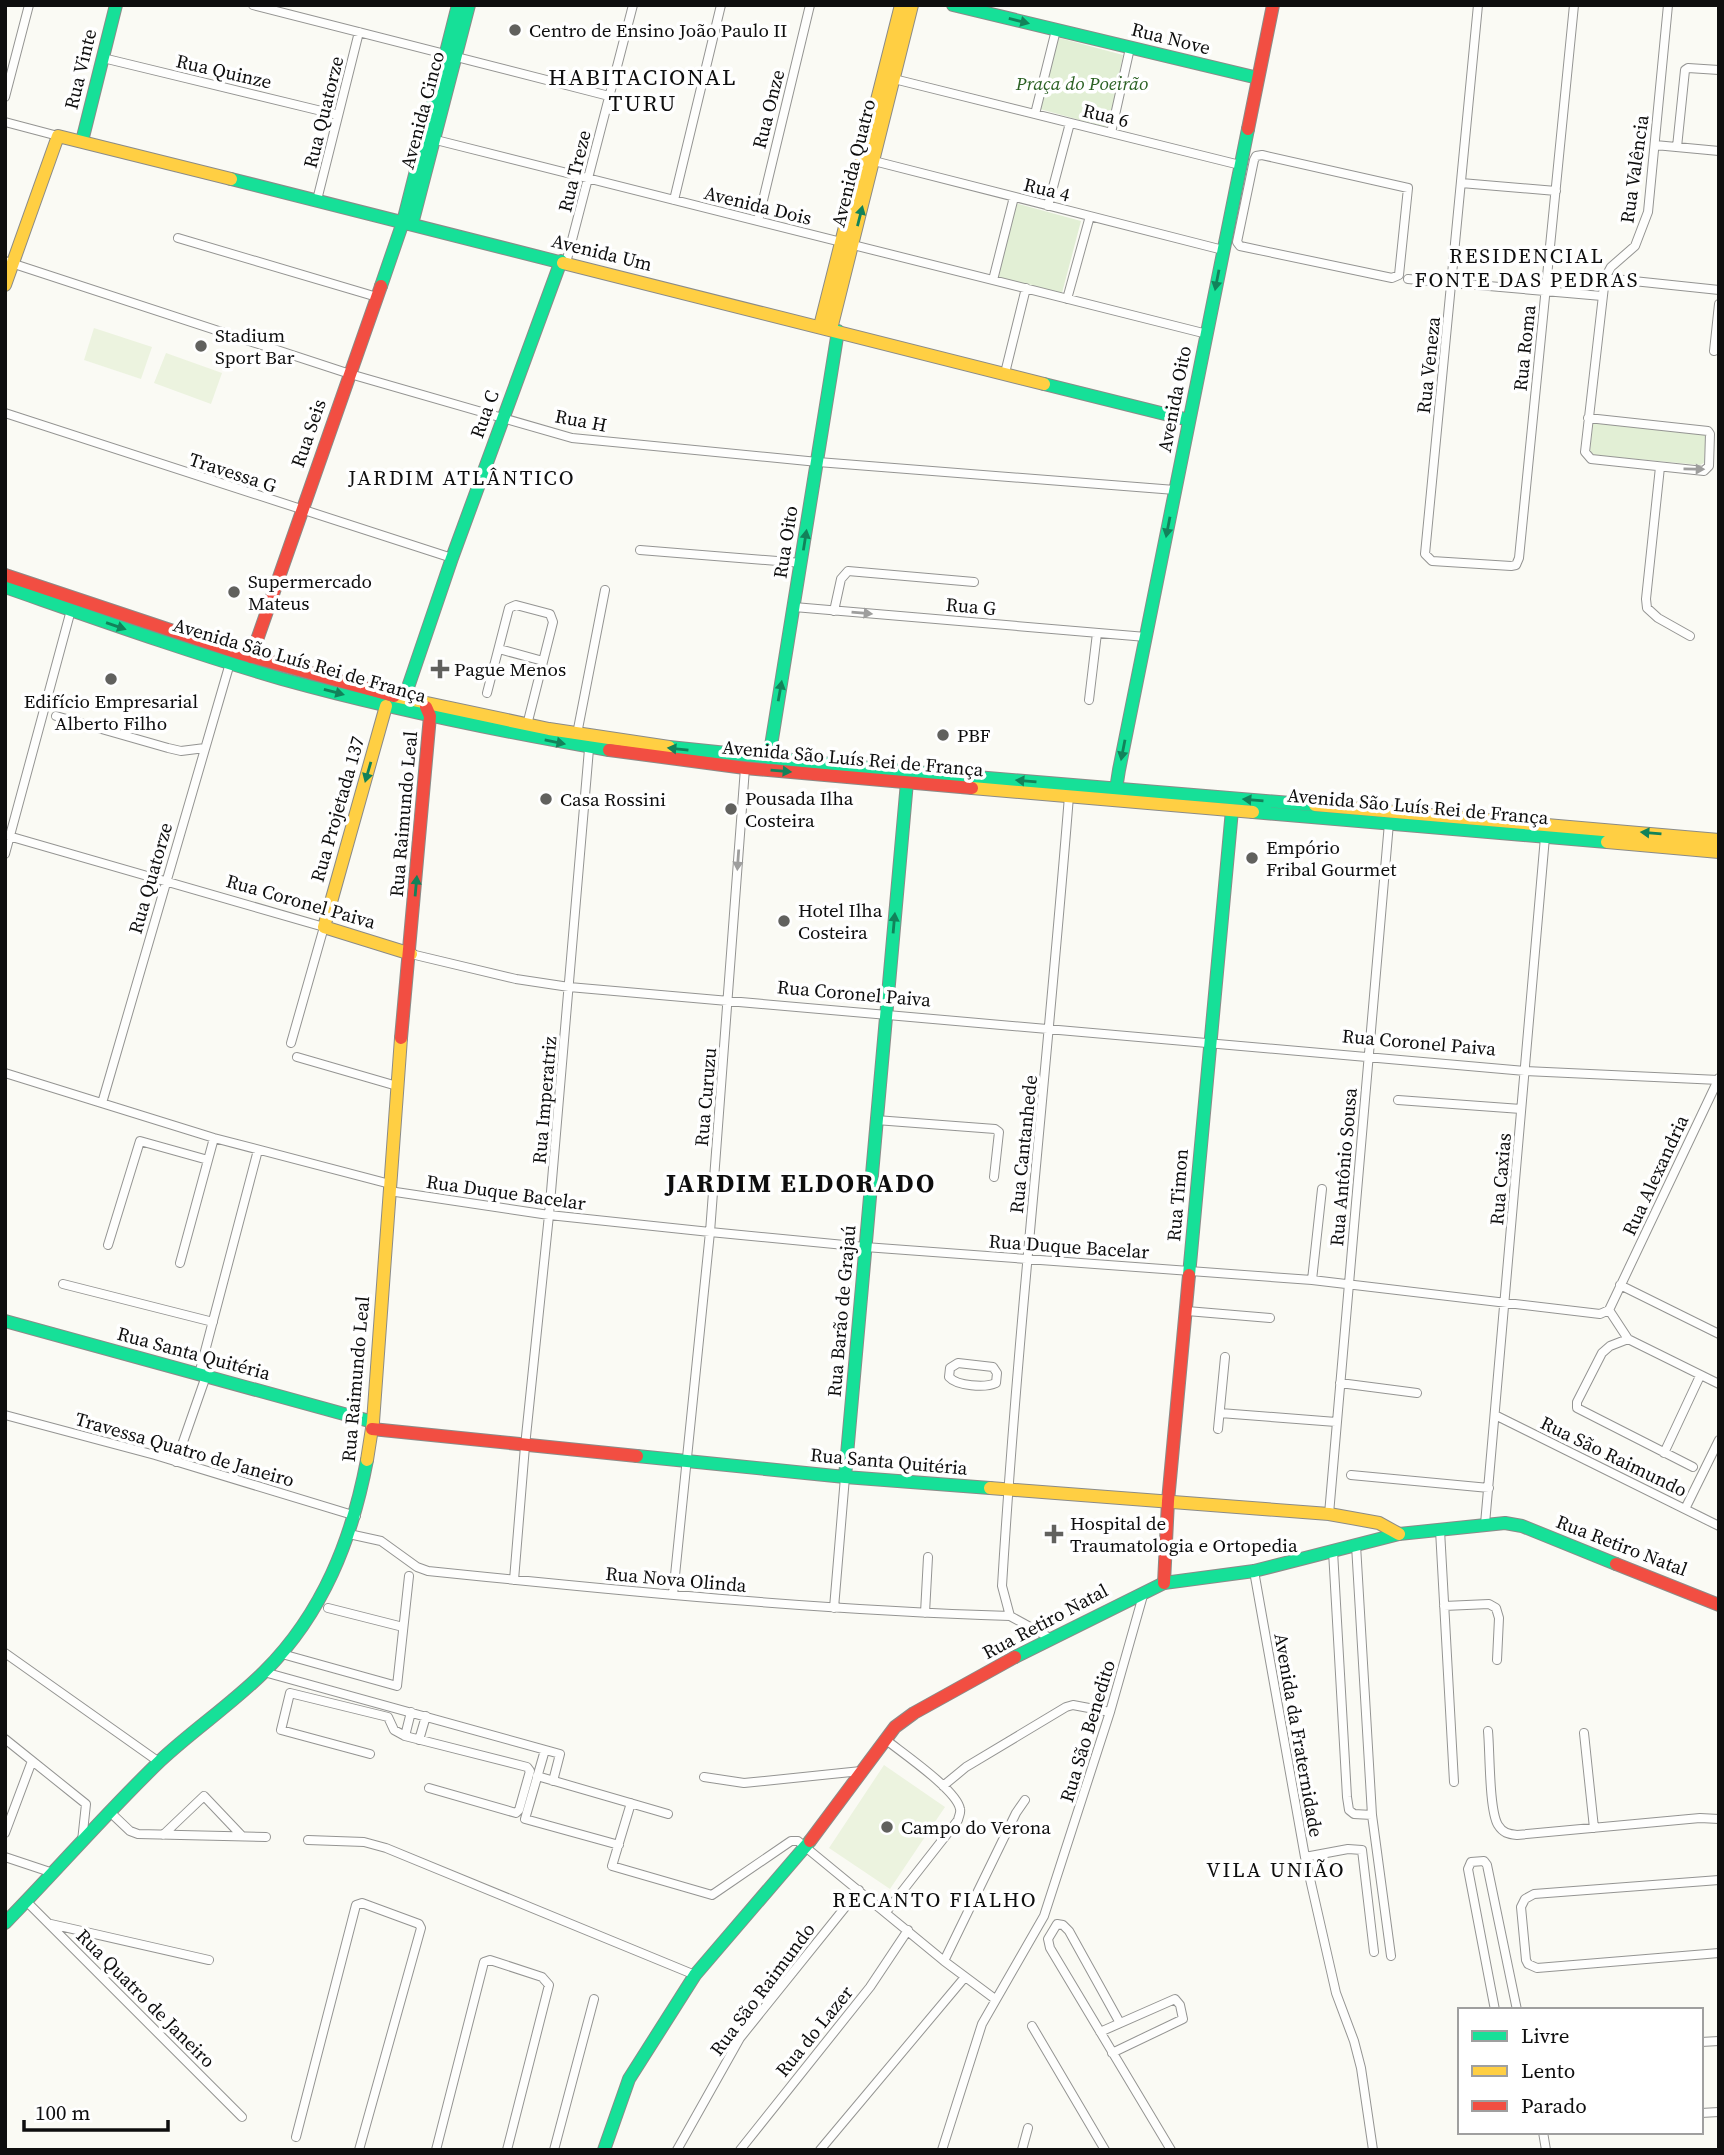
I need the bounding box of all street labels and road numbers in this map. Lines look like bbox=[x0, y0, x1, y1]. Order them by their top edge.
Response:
street label: Rua Nove bbox=[1129, 16, 1213, 60]
street label: Rua Vinte bbox=[57, 26, 103, 112]
street label: Rua Quinze bbox=[174, 47, 274, 95]
street label: Avenida Cinco bbox=[394, 48, 450, 172]
street label: Rua Quatorze bbox=[297, 53, 349, 171]
street label: Rua Onze bbox=[746, 67, 790, 151]
street label: Avenida Quatro bbox=[825, 96, 881, 230]
street label: Rua 6 bbox=[1080, 97, 1132, 133]
street label: Rua Valência bbox=[1614, 113, 1655, 225]
street label: Rua Treze bbox=[551, 127, 597, 215]
street label: Rua 4 bbox=[1021, 171, 1073, 207]
street label: Avenida Dois bbox=[701, 179, 815, 231]
street label: Avenida Um bbox=[549, 227, 655, 277]
street label: Rua Roma bbox=[1507, 303, 1541, 392]
street label: Rua Veneza bbox=[1410, 315, 1446, 415]
street label: Avenida Oito bbox=[1151, 344, 1197, 454]
street label: Rua C bbox=[463, 386, 505, 442]
street label: Rua Seis bbox=[284, 395, 332, 471]
street label: Rua H bbox=[553, 402, 609, 438]
street label: Travessa G bbox=[186, 446, 280, 498]
street label: Rua Oito bbox=[766, 504, 804, 580]
street label: Rua G bbox=[945, 591, 997, 621]
street label: Avenida São Luís Rei de França bbox=[170, 611, 430, 709]
street label: Rua Raimundo Leal bbox=[383, 730, 423, 898]
street label: Rua Projetada 137 bbox=[304, 733, 370, 885]
street label: Avenida São Luís Rei de França bbox=[721, 734, 985, 782]
street label: Avenida São Luís Rei de França bbox=[1286, 782, 1550, 830]
street label: Rua Quatorze bbox=[122, 819, 178, 937]
street label: Rua Coronel Paiva bbox=[223, 867, 379, 935]
street label: Rua Coronel Paiva bbox=[776, 973, 932, 1013]
street label: Rua Coronel Paiva bbox=[1341, 1022, 1497, 1062]
street label: Rua Imperatriz bbox=[525, 1035, 563, 1165]
street label: Rua Curuzu bbox=[688, 1047, 722, 1147]
street label: Rua Cantanhede bbox=[1003, 1073, 1043, 1215]
street label: Rua Antônio Sousa bbox=[1323, 1086, 1363, 1247]
street label: Rua Alexandria bbox=[1616, 1110, 1694, 1240]
street label: Rua Caxias bbox=[1483, 1132, 1517, 1226]
street label: Rua Timon bbox=[1160, 1147, 1194, 1243]
street label: Rua Duque Bacelar bbox=[425, 1168, 587, 1216]
street label: Rua Barão de Grajaú bbox=[821, 1224, 861, 1398]
street label: Rua Duque Bacelar bbox=[988, 1227, 1150, 1265]
street label: Rua Raimundo Leal bbox=[335, 1295, 375, 1463]
street label: Rua Santa Quitéria bbox=[114, 1320, 274, 1386]
street label: Travessa Quatro de Janeiro bbox=[72, 1405, 298, 1493]
street label: Rua São Raimundo bbox=[1536, 1409, 1692, 1503]
street label: Rua Santa Quitéria bbox=[809, 1441, 969, 1481]
street label: Rua Retiro Natal bbox=[1553, 1508, 1692, 1582]
street label: Rua Nova Olinda bbox=[604, 1560, 748, 1598]
street label: Rua Retiro Natal bbox=[978, 1577, 1113, 1665]
street label: Avenida da Fraternidade bbox=[1268, 1631, 1330, 1839]
street label: Rua São Benedito bbox=[1053, 1657, 1121, 1805]
street label: Rua São Raimundo bbox=[703, 1917, 821, 2061]
street label: Rua Quatro de Janeiro bbox=[71, 1923, 221, 2073]
street label: Rua do Lazer bbox=[769, 1980, 859, 2082]

